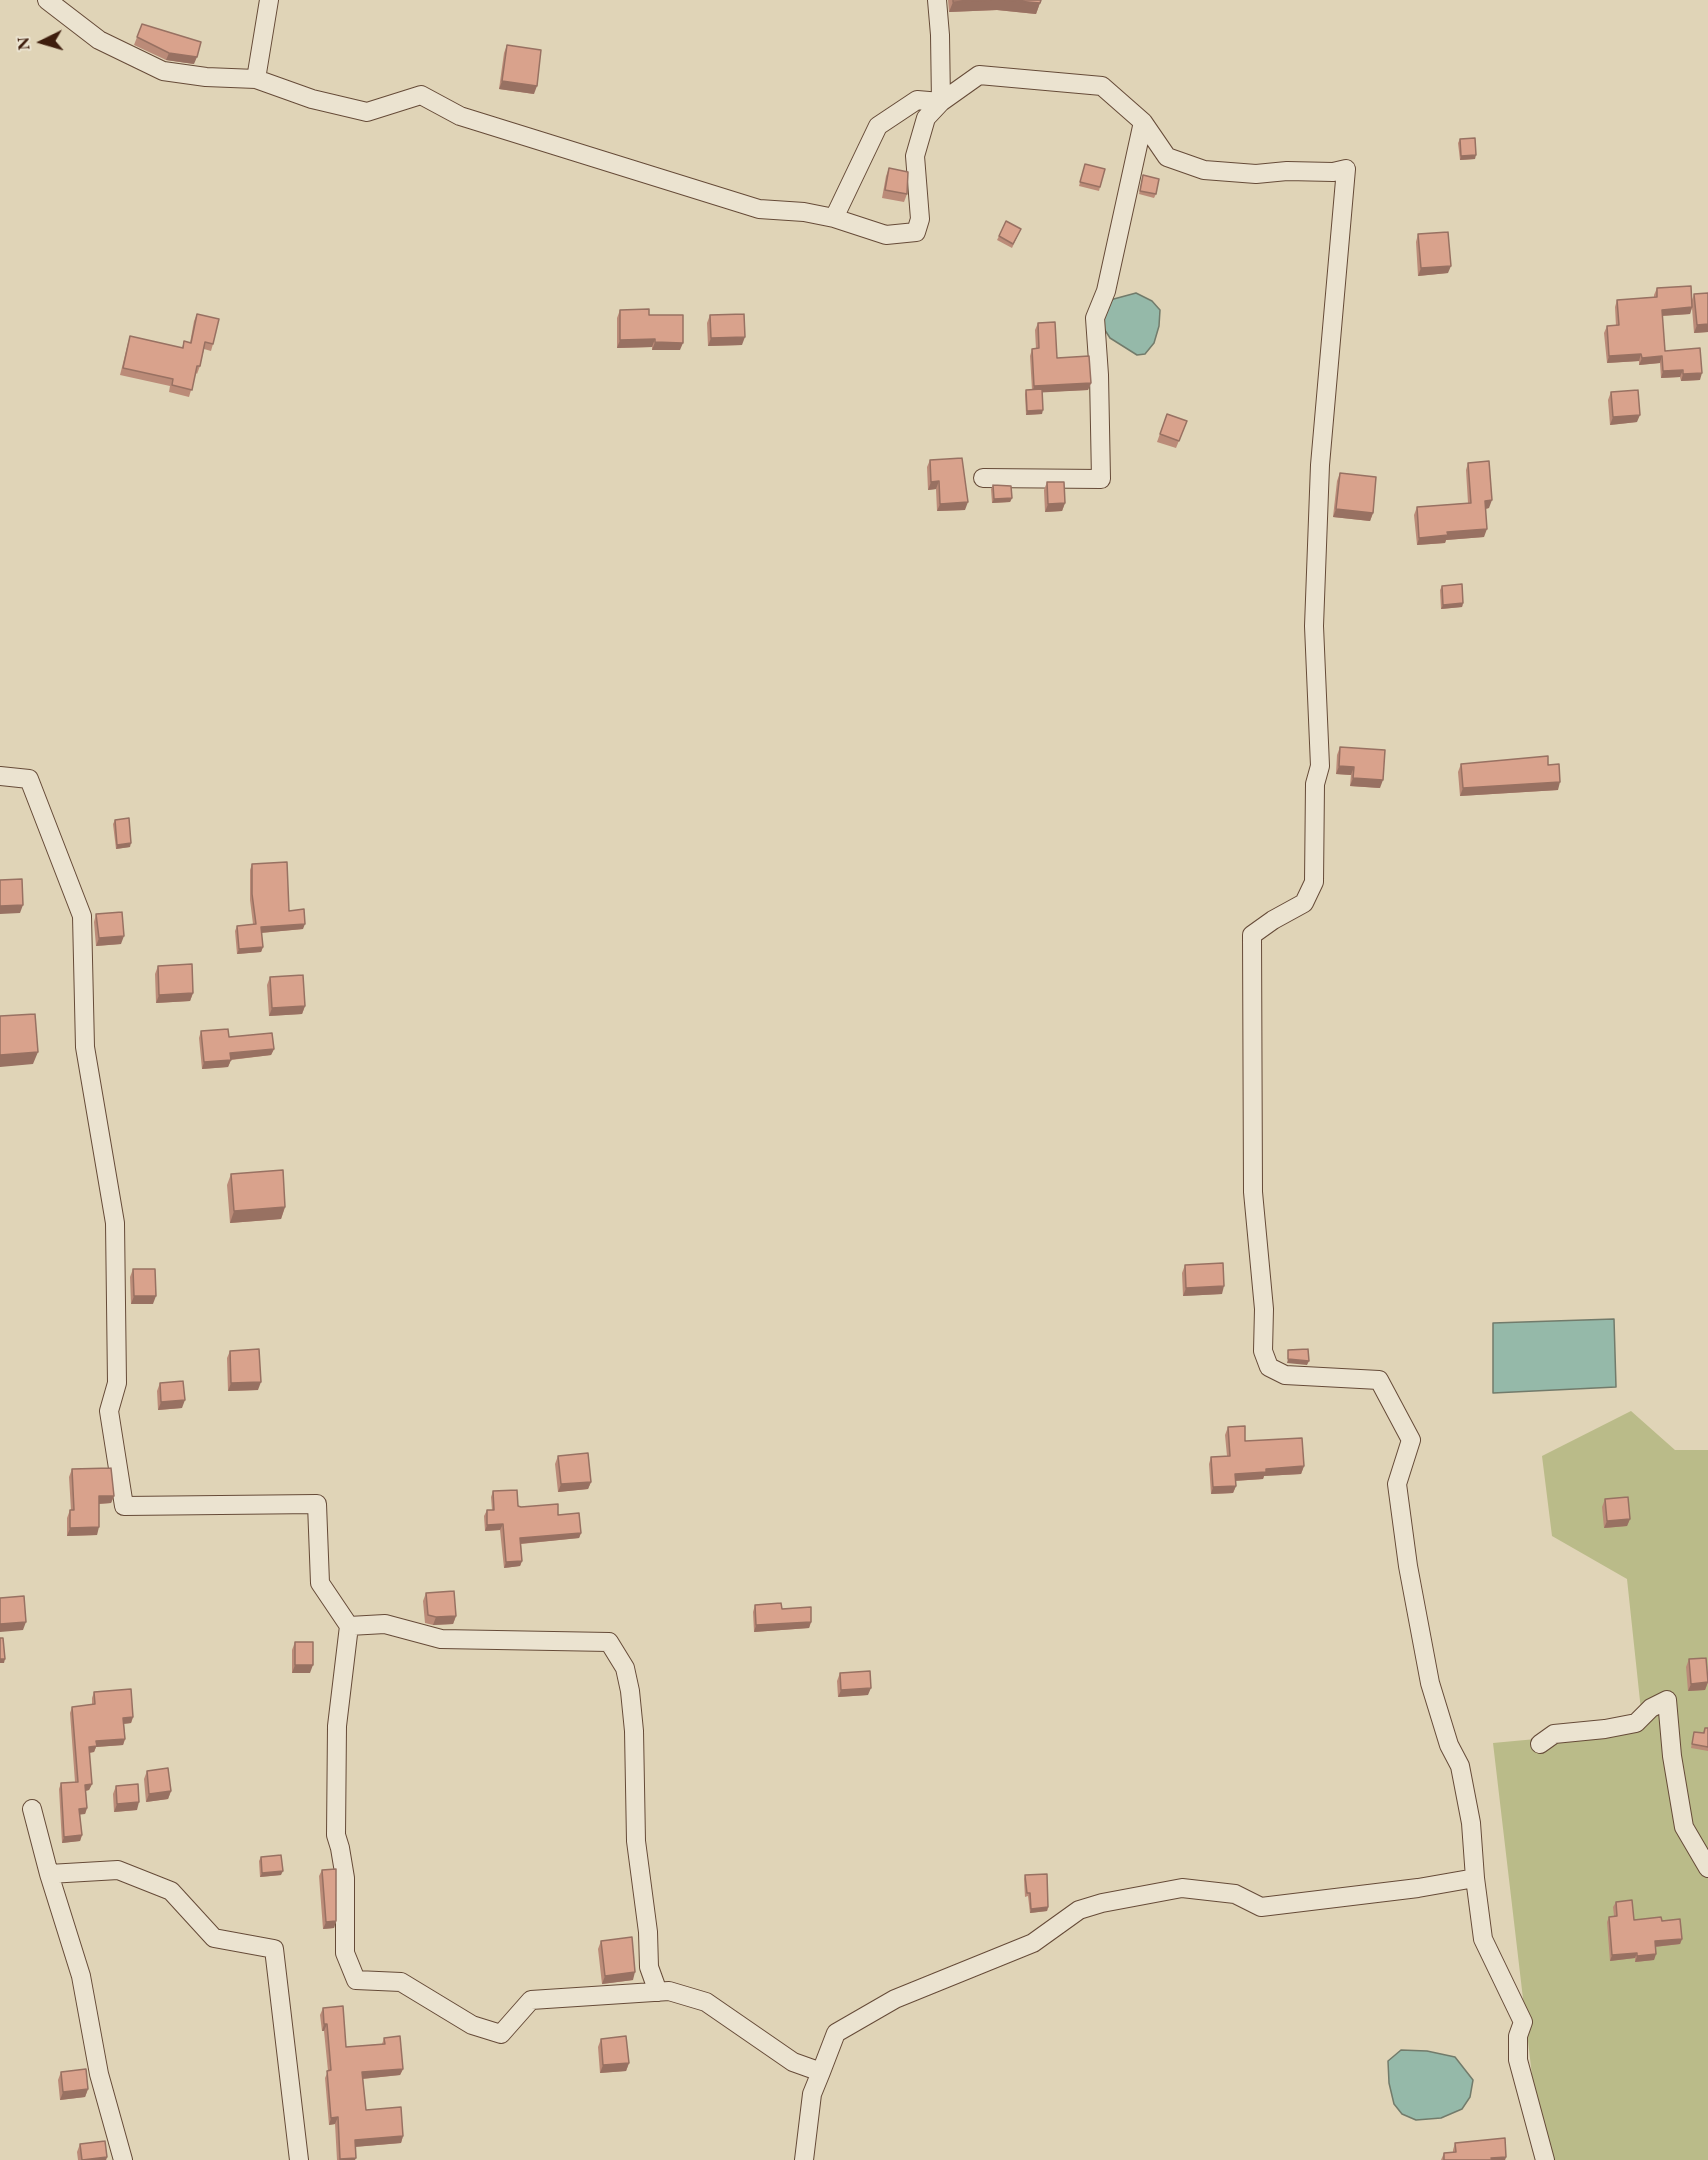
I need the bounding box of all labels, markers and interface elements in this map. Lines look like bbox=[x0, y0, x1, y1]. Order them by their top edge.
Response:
north arrow bbox=[12, 12, 72, 72]
text: N bbox=[13, 36, 35, 51]

